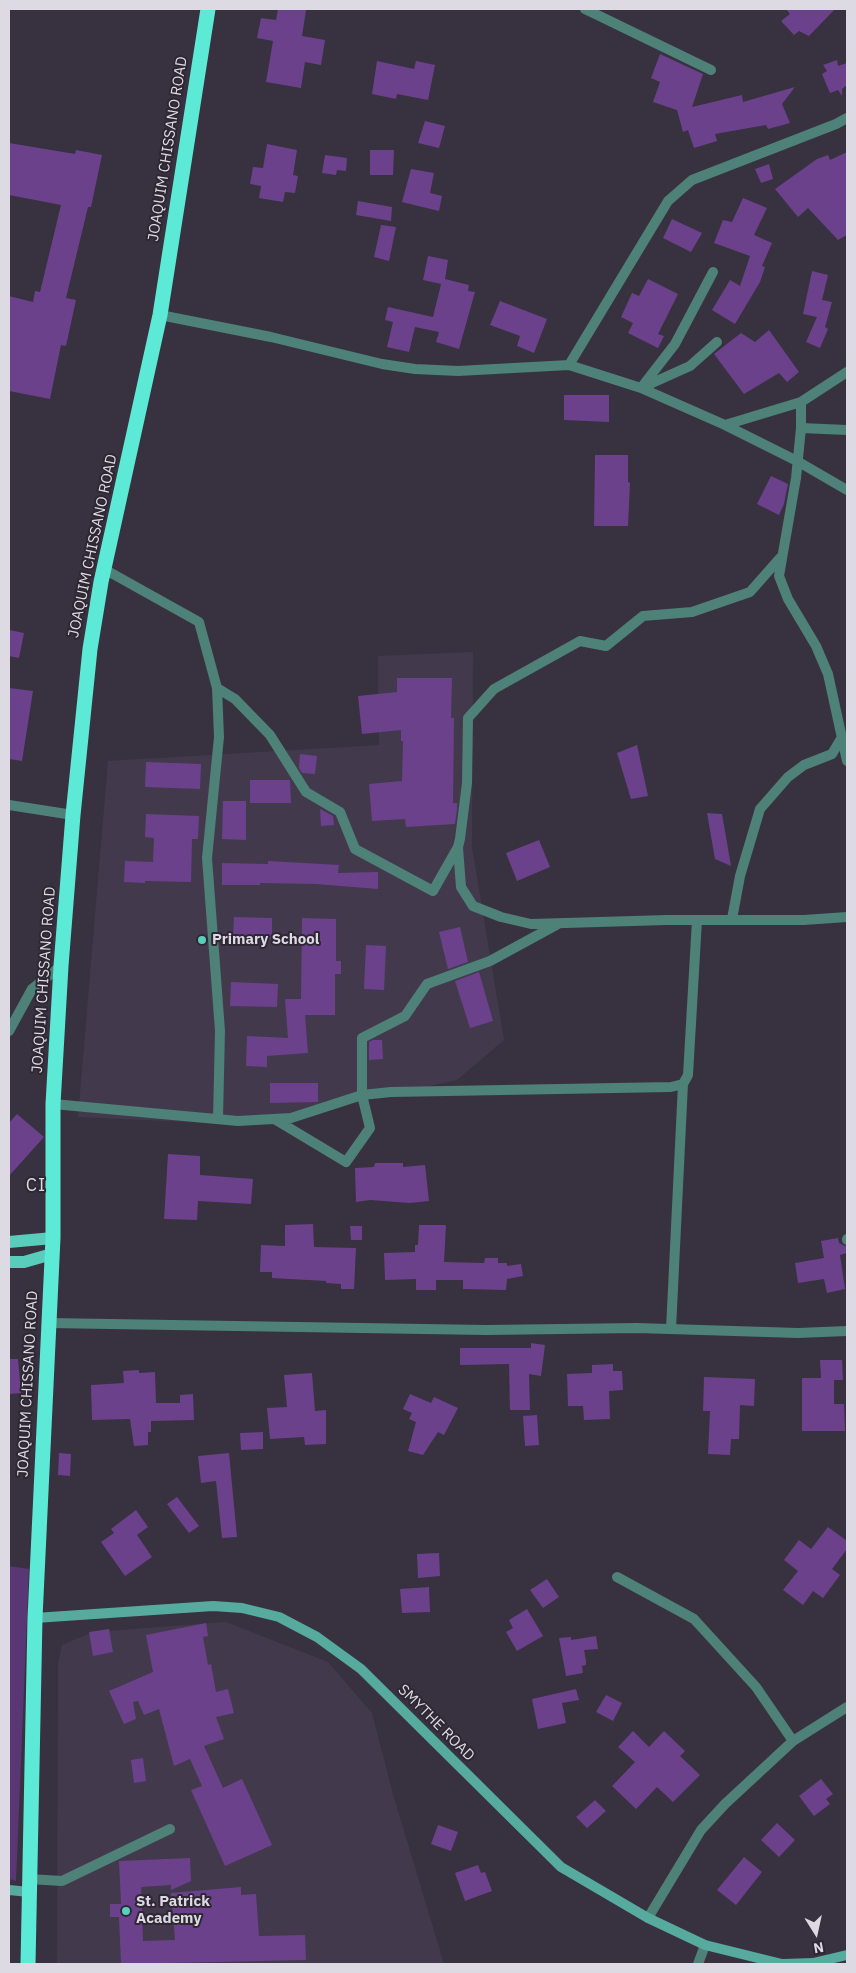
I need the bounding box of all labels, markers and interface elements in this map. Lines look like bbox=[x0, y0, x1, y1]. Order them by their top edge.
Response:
street label: JOAQUIM CHISSANO ROAD bbox=[144, 55, 192, 243]
street label: JOAQUIM CHISSANO ROAD bbox=[65, 453, 121, 639]
street label: JOAQUIM CHISSANO ROAD bbox=[28, 886, 60, 1074]
place label: Primary School bbox=[212, 931, 319, 949]
marker: Primary School bbox=[196, 934, 208, 946]
district label: CI bbox=[26, 1175, 46, 1197]
street label: JOAQUIM CHISSANO ROAD bbox=[14, 1290, 42, 1478]
street label: SMYTHE ROAD bbox=[394, 1681, 478, 1765]
place label: St. Patrick Academy bbox=[136, 1893, 210, 1928]
marker: St. Patrick Academy bbox=[120, 1905, 132, 1917]
north arrow bbox=[791, 1908, 841, 1958]
text: N bbox=[812, 1938, 825, 1958]

